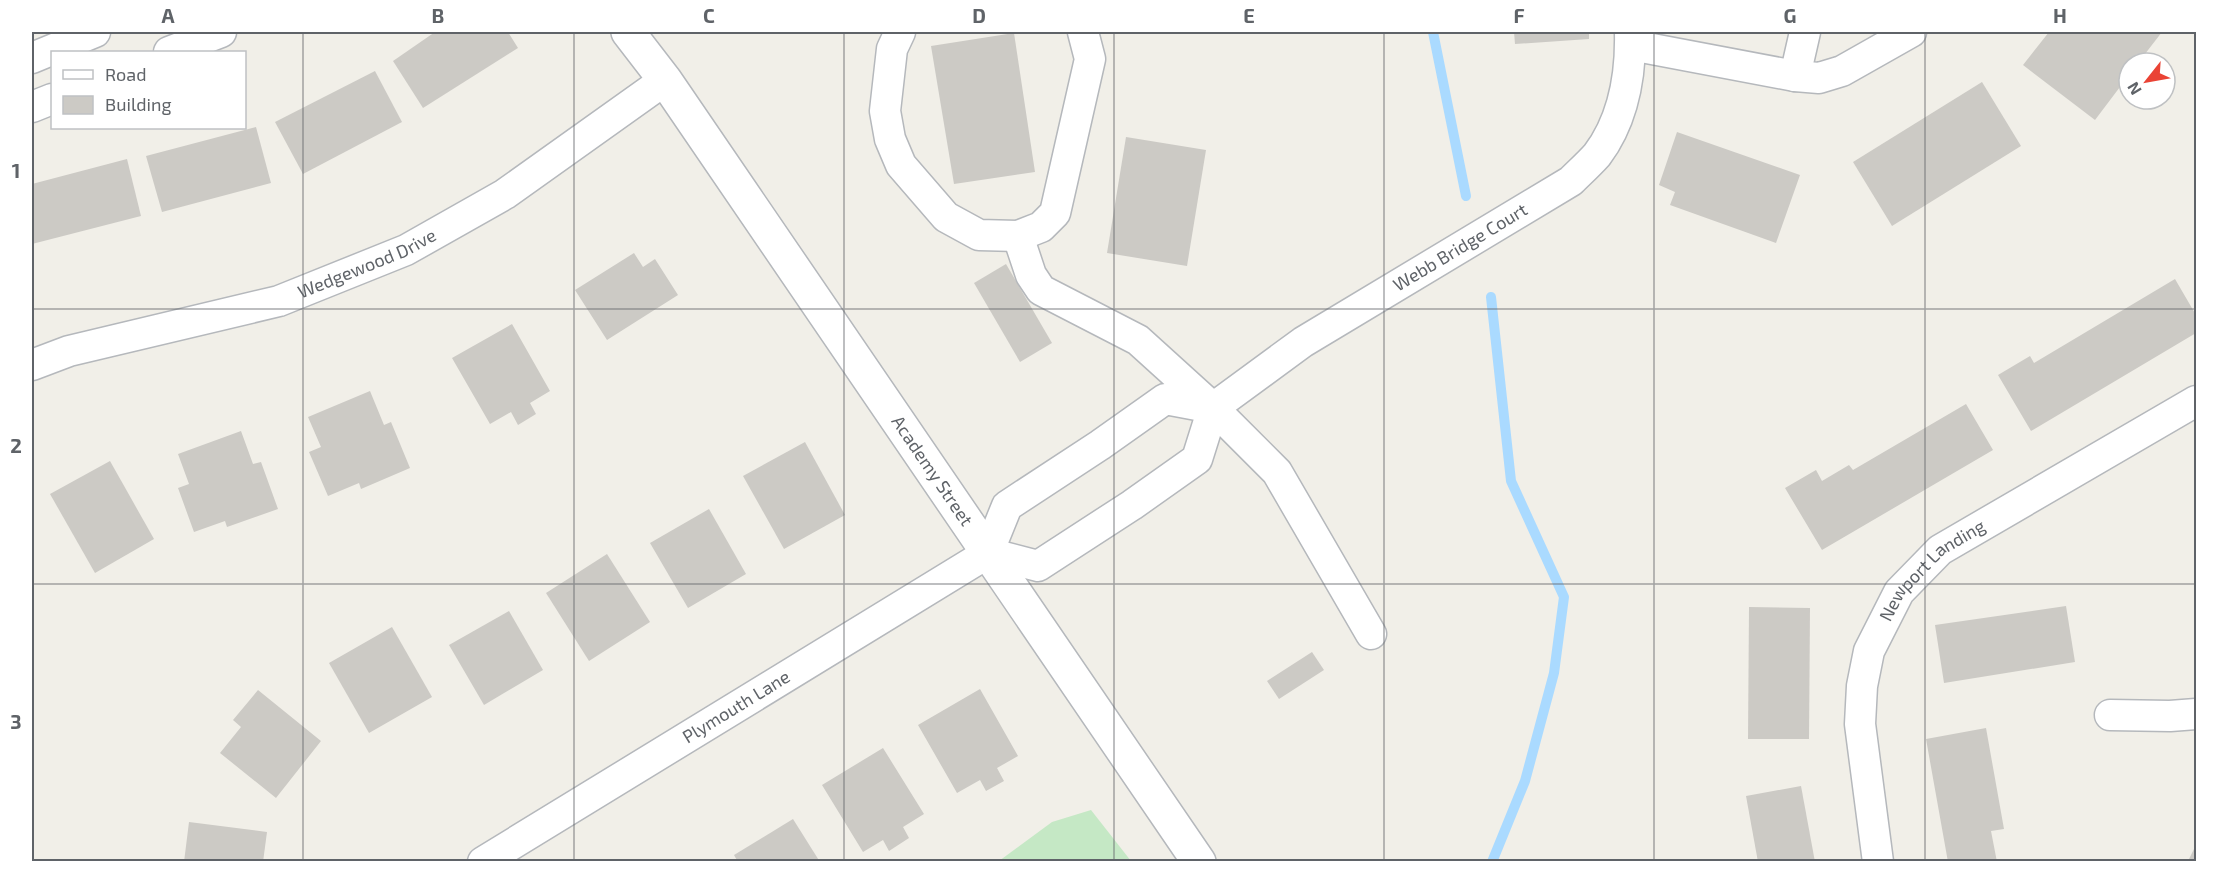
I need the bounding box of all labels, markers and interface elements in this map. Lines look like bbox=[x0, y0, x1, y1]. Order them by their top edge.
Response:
text: A bbox=[161, 3, 175, 27]
text: B bbox=[432, 3, 444, 27]
text: C bbox=[703, 3, 715, 27]
text: D bbox=[972, 3, 986, 27]
text: E bbox=[1243, 3, 1255, 27]
text: F bbox=[1513, 3, 1525, 27]
text: G bbox=[1784, 3, 1796, 27]
text: H bbox=[2053, 3, 2067, 27]
legend bbox=[51, 51, 246, 129]
north arrow bbox=[2117, 51, 2177, 111]
text: Road bbox=[105, 63, 146, 85]
text: N bbox=[2123, 79, 2145, 99]
text: Building bbox=[105, 93, 172, 115]
text: 1 bbox=[12, 158, 20, 182]
street label: Webb Bridge Court bbox=[1389, 198, 1531, 295]
street label: Wedgewood Drive bbox=[294, 223, 440, 302]
street label: Academy Street bbox=[887, 411, 978, 530]
text: 2 bbox=[10, 433, 22, 457]
street label: Newport Landing bbox=[1874, 514, 1989, 625]
street label: Plymouth Lane bbox=[678, 665, 794, 747]
text: 3 bbox=[10, 709, 22, 733]

